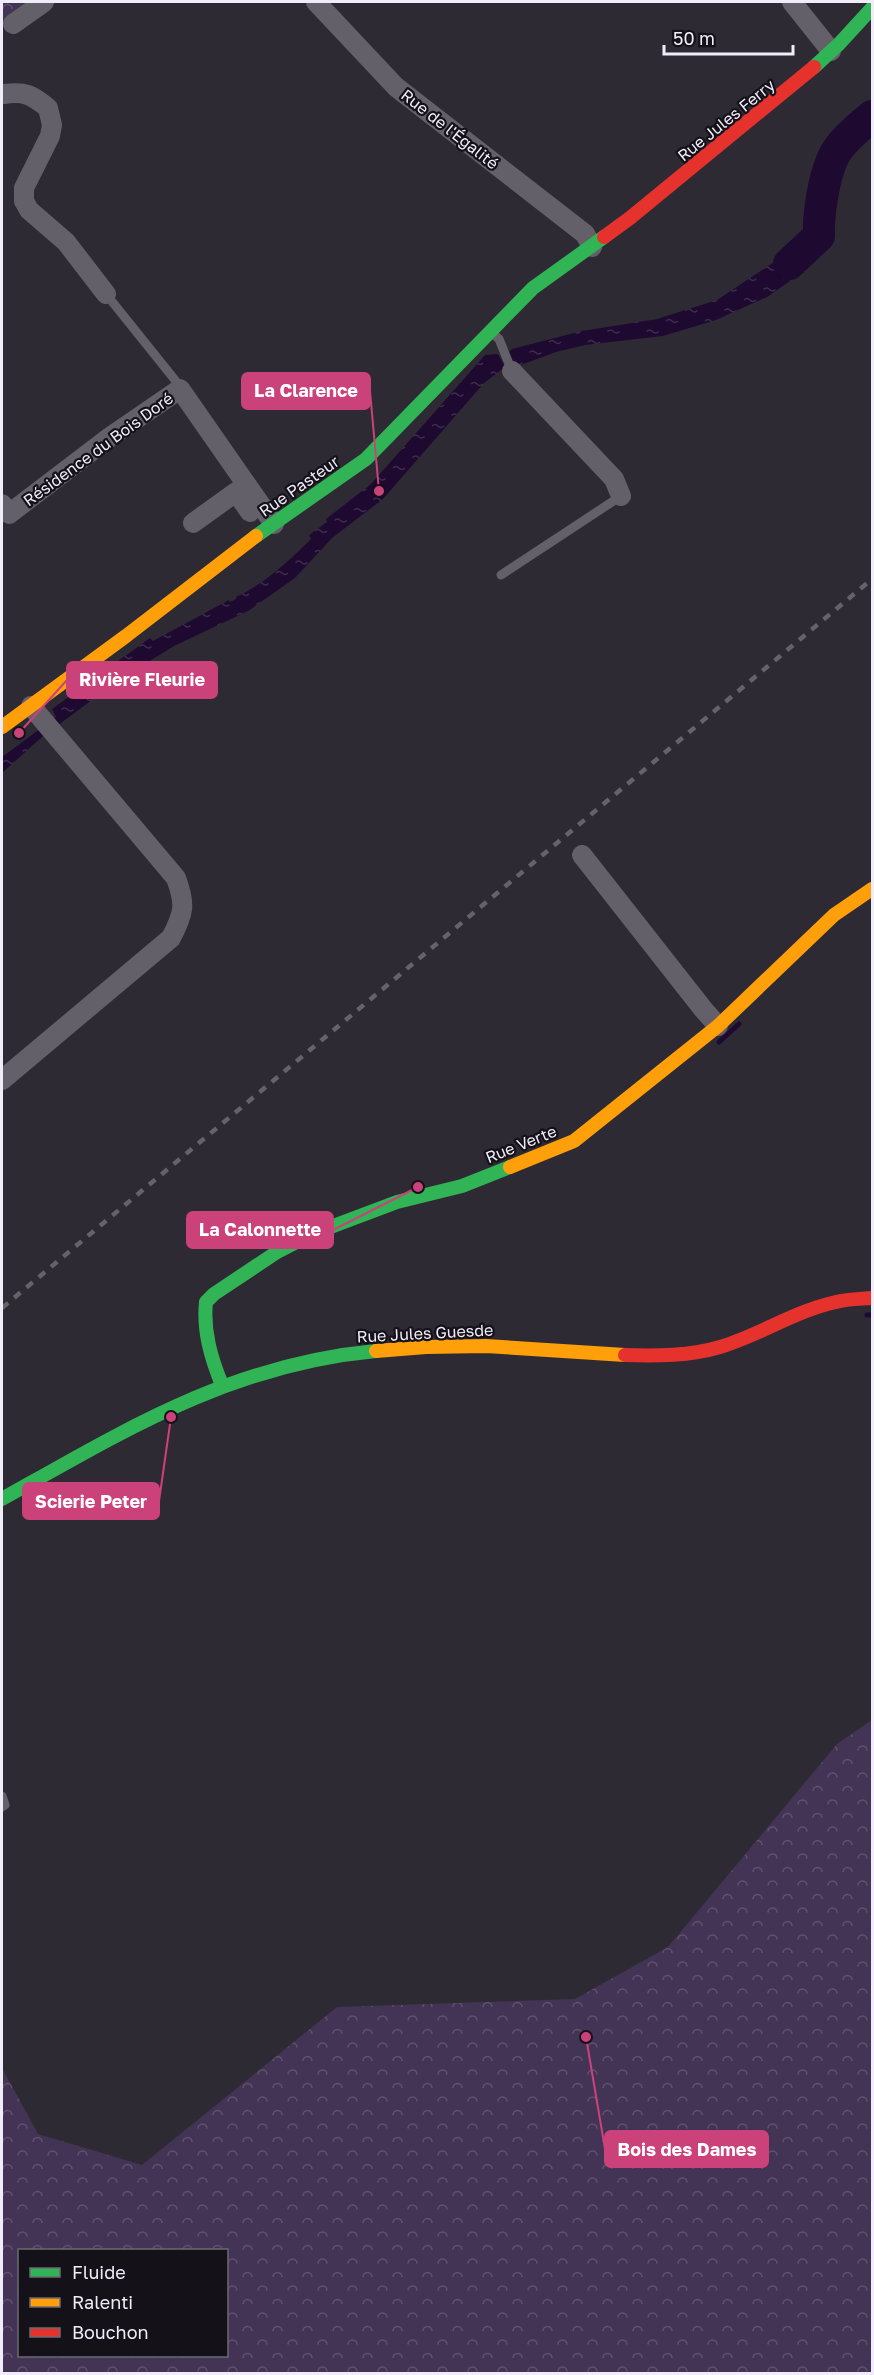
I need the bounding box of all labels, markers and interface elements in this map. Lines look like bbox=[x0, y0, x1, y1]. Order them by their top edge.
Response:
scale bar bbox=[664, 18, 793, 56]
text: 50 m bbox=[673, 27, 715, 49]
street label: Rue Jules Ferry bbox=[673, 75, 779, 165]
street label: Rue de l'Égalité bbox=[397, 85, 503, 173]
callout: La Clarence bbox=[242, 373, 370, 409]
text: La Clarence bbox=[254, 379, 358, 401]
street label: Résidence du Bois Doré bbox=[19, 388, 177, 510]
street label: Rue Pasteur bbox=[255, 451, 343, 521]
callout: Rivière Fleurie bbox=[67, 662, 217, 698]
text: Rivière Fleurie bbox=[79, 668, 205, 690]
street label: Rue Verte bbox=[483, 1121, 559, 1167]
callout: La Calonnette bbox=[187, 1212, 333, 1248]
text: La Calonnette bbox=[199, 1218, 322, 1240]
street label: Rue Jules Guesde bbox=[356, 1319, 494, 1347]
callout: Scierie Peter bbox=[23, 1483, 159, 1519]
text: Scierie Peter bbox=[35, 1490, 147, 1512]
callout: Bois des Dames bbox=[605, 2131, 768, 2167]
text: Bois des Dames bbox=[617, 2138, 757, 2160]
legend bbox=[18, 2249, 228, 2357]
text: Fluide bbox=[72, 2261, 126, 2283]
text: Ralenti bbox=[72, 2291, 133, 2313]
text: Bouchon bbox=[72, 2321, 149, 2343]

